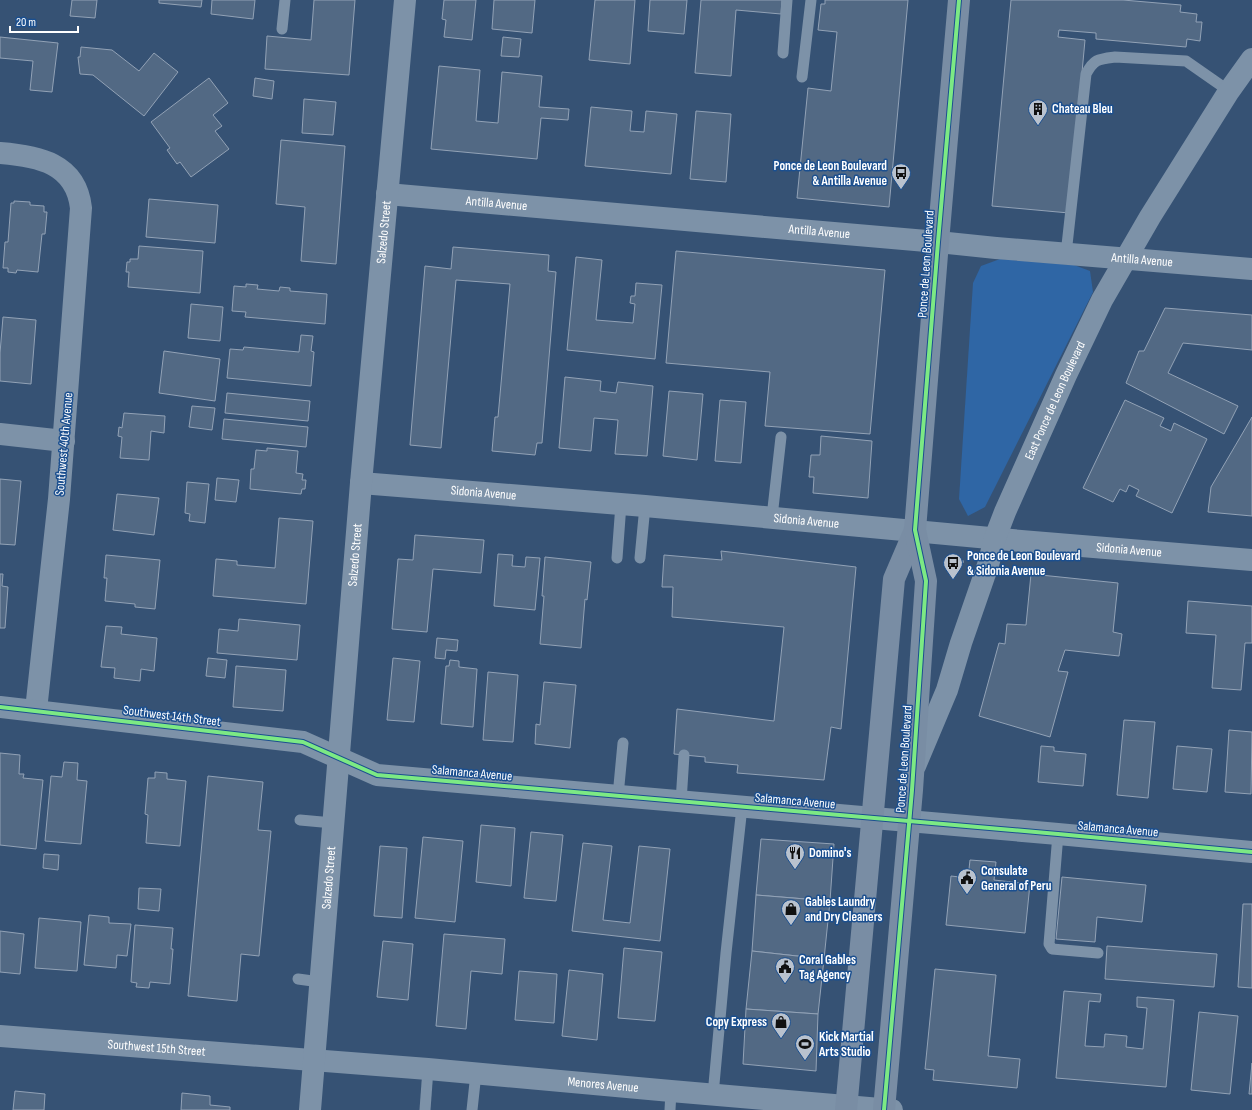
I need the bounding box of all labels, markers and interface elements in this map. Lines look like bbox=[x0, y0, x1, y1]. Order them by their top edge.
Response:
scale bar bbox=[10, 8, 78, 34]
text: 20 m bbox=[16, 15, 36, 30]
building icon: Chateau Bleu bbox=[1027, 98, 1049, 126]
place label: Chateau Bleu bbox=[1052, 101, 1113, 117]
place label: Ponce de Leon Boulevard & Antilla Avenue bbox=[774, 158, 887, 189]
bus stop icon: Ponce de Leon Boulevard & Antilla Avenue bbox=[890, 162, 912, 190]
street label: Antilla Avenue bbox=[464, 193, 528, 214]
street label: Salzedo Street bbox=[373, 200, 395, 264]
street label: Ponce de Leon Boulevard bbox=[914, 210, 938, 318]
street label: Antilla Avenue bbox=[787, 221, 851, 242]
street label: Antilla Avenue bbox=[1110, 249, 1173, 270]
street label: East Ponce de Leon Boulevard bbox=[1021, 339, 1089, 462]
street label: Southwest 40th Avenue bbox=[52, 392, 76, 496]
street label: Sidonia Avenue bbox=[450, 482, 517, 504]
street label: Sidonia Avenue bbox=[773, 510, 840, 532]
street label: Salzedo Street bbox=[345, 523, 366, 587]
street label: Sidonia Avenue bbox=[1096, 539, 1163, 561]
place label: Ponce de Leon Boulevard & Sidonia Avenue bbox=[967, 548, 1081, 579]
bus stop icon: Ponce de Leon Boulevard & Sidonia Avenue bbox=[942, 552, 964, 580]
street label: Southwest 14th Street bbox=[122, 702, 222, 730]
street label: Ponce de Leon Boulevard bbox=[892, 705, 916, 813]
street label: Salamanca Avenue bbox=[431, 762, 513, 784]
street label: Salamanca Avenue bbox=[754, 790, 836, 812]
street label: Salamanca Avenue bbox=[1077, 818, 1159, 840]
restaurant icon: Domino's bbox=[784, 842, 806, 870]
place label: Domino's bbox=[809, 845, 851, 861]
street label: Salzedo Street bbox=[318, 846, 339, 910]
place label: Consulate General of Peru bbox=[981, 863, 1052, 894]
public building icon: Consulate General of Peru bbox=[956, 867, 978, 895]
place label: Gables Laundry and Dry Cleaners bbox=[805, 894, 883, 925]
shop icon: Gables Laundry and Dry Cleaners bbox=[780, 898, 802, 926]
place label: Coral Gables Tag Agency bbox=[799, 952, 856, 983]
public building icon: Coral Gables Tag Agency bbox=[774, 956, 796, 984]
shop icon: Copy Express bbox=[770, 1011, 792, 1039]
place label: Copy Express bbox=[706, 1014, 767, 1030]
place label: Kick Martial Arts Studio bbox=[818, 1029, 874, 1060]
sports icon: Kick Martial Arts Studio bbox=[794, 1033, 816, 1061]
street label: Southwest 15th Street bbox=[107, 1036, 206, 1060]
street label: Menores Avenue bbox=[567, 1074, 639, 1096]

